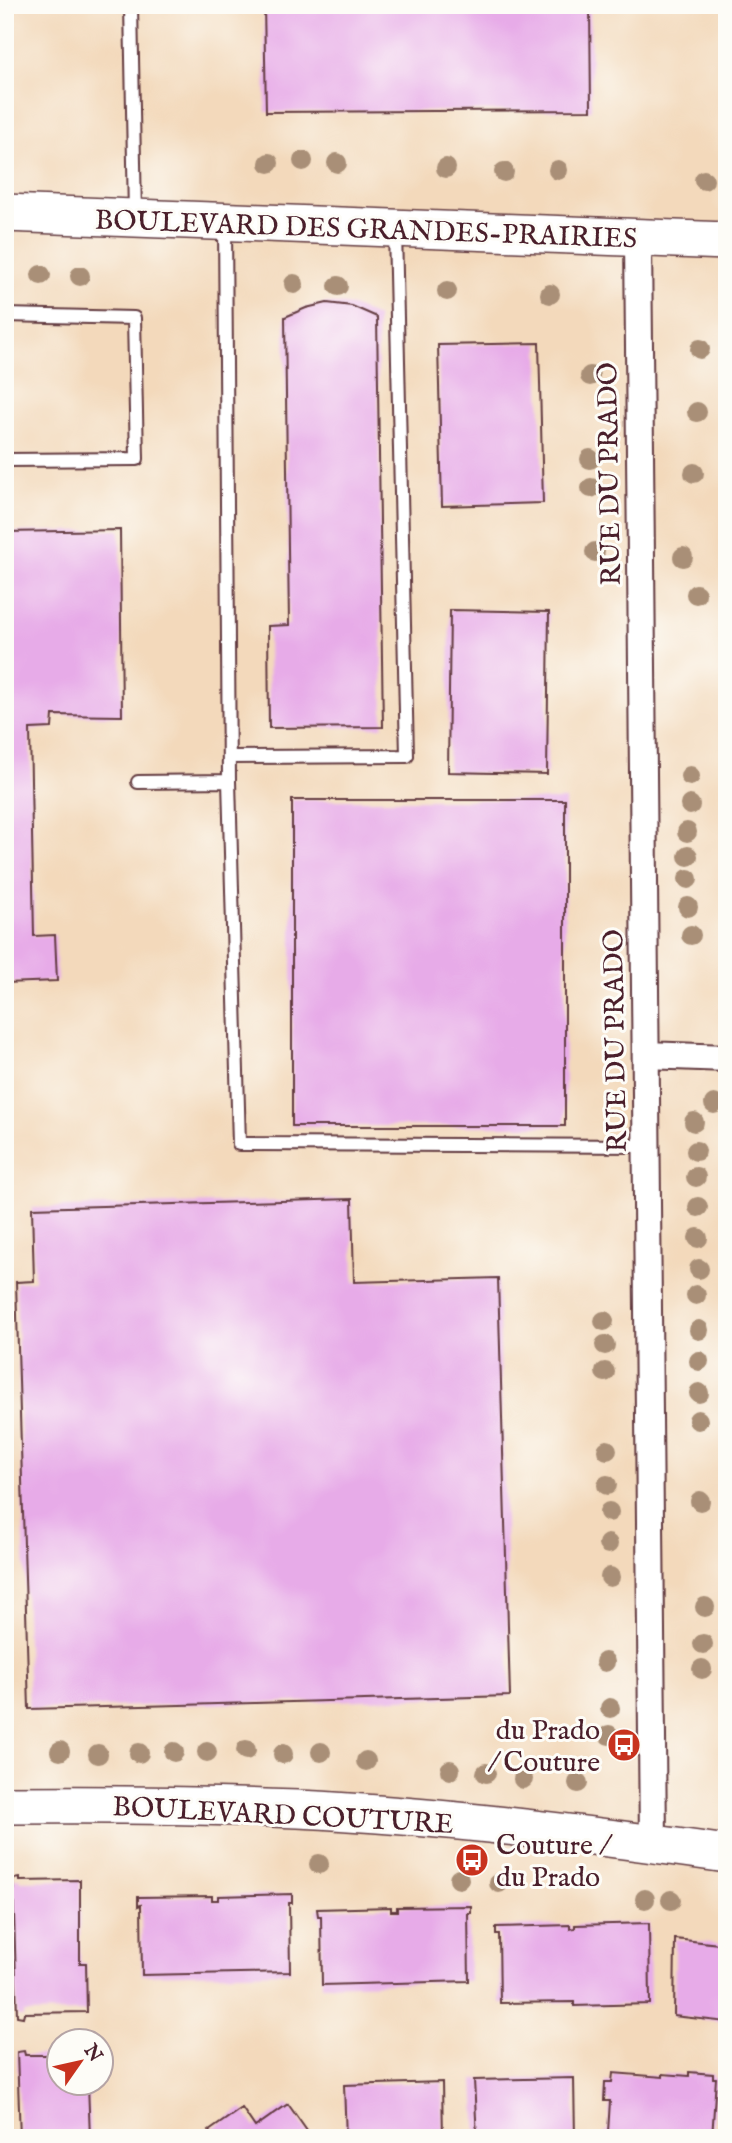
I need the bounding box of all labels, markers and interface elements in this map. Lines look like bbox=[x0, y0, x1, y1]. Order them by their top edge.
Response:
street label: BOULEVARD DES GRANDES-PRAIRIES bbox=[94, 204, 638, 257]
street label: RUE DU PRADO bbox=[591, 362, 630, 586]
street label: RUE DU PRADO bbox=[597, 929, 636, 1153]
place label: du Prado / Couture bbox=[488, 1714, 600, 1781]
bus stop icon: du Prado / Couture bbox=[605, 1726, 643, 1764]
street label: BOULEVARD COUTURE bbox=[111, 1790, 454, 1843]
place label: Couture / du Prado bbox=[496, 1829, 613, 1896]
bus stop icon: Couture / du Prado bbox=[453, 1841, 491, 1879]
north arrow bbox=[46, 2028, 116, 2098]
text: N bbox=[77, 2039, 107, 2068]

